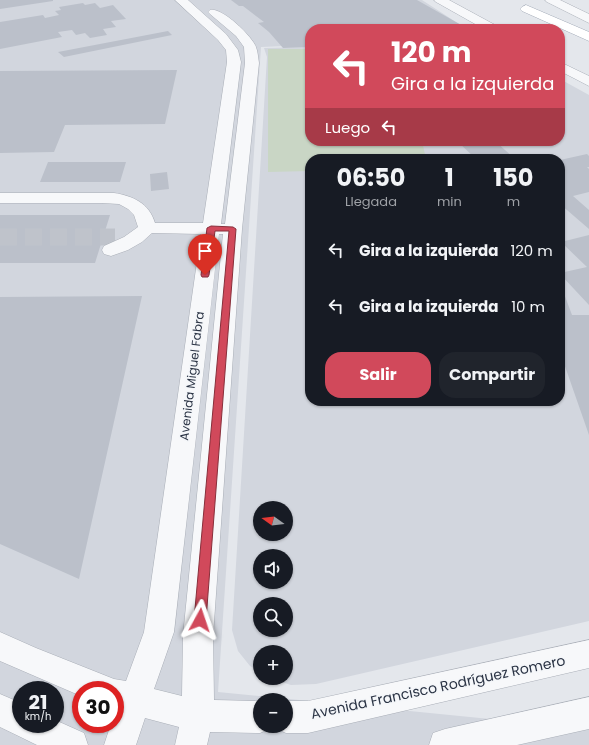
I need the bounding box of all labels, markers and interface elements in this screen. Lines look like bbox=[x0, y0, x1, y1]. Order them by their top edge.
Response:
text: 120 m bbox=[391, 33, 471, 72]
icon: left bbox=[325, 40, 377, 92]
text: Gira a la izquierda bbox=[391, 71, 554, 96]
icon: left bbox=[378, 116, 400, 138]
text: Luego bbox=[325, 117, 370, 138]
text: 06:50 bbox=[336, 161, 405, 194]
text: 1 bbox=[445, 161, 454, 194]
text: 150 bbox=[493, 161, 534, 194]
text: Llegada bbox=[345, 192, 397, 211]
text: min bbox=[437, 192, 462, 211]
text: m bbox=[507, 192, 520, 211]
pin bbox=[188, 234, 222, 275]
icon: left bbox=[325, 239, 347, 261]
icon: arrive bbox=[194, 240, 216, 262]
text: Gira a la izquierda bbox=[359, 240, 498, 261]
text: 120 m bbox=[510, 240, 553, 261]
icon: left bbox=[325, 295, 347, 317]
text: Gira a la izquierda bbox=[359, 296, 498, 317]
text: 10 m bbox=[511, 296, 545, 317]
street label: Avenida Miguel Fabra bbox=[175, 310, 208, 441]
button: Salir bbox=[325, 352, 431, 398]
button: Compartir bbox=[439, 352, 545, 398]
north arrow bbox=[253, 501, 293, 541]
map controls bbox=[253, 501, 293, 733]
button: sound bbox=[253, 549, 293, 589]
button: search bbox=[253, 597, 293, 637]
position arrow bbox=[179, 599, 221, 641]
button: + bbox=[253, 645, 293, 685]
street label: Avenida Francisco Rodríguez Romero bbox=[309, 650, 567, 724]
speed limit sign: 30 bbox=[72, 681, 124, 733]
text: 21 bbox=[29, 688, 47, 716]
button: − bbox=[253, 693, 293, 733]
text: km/h bbox=[25, 709, 51, 724]

